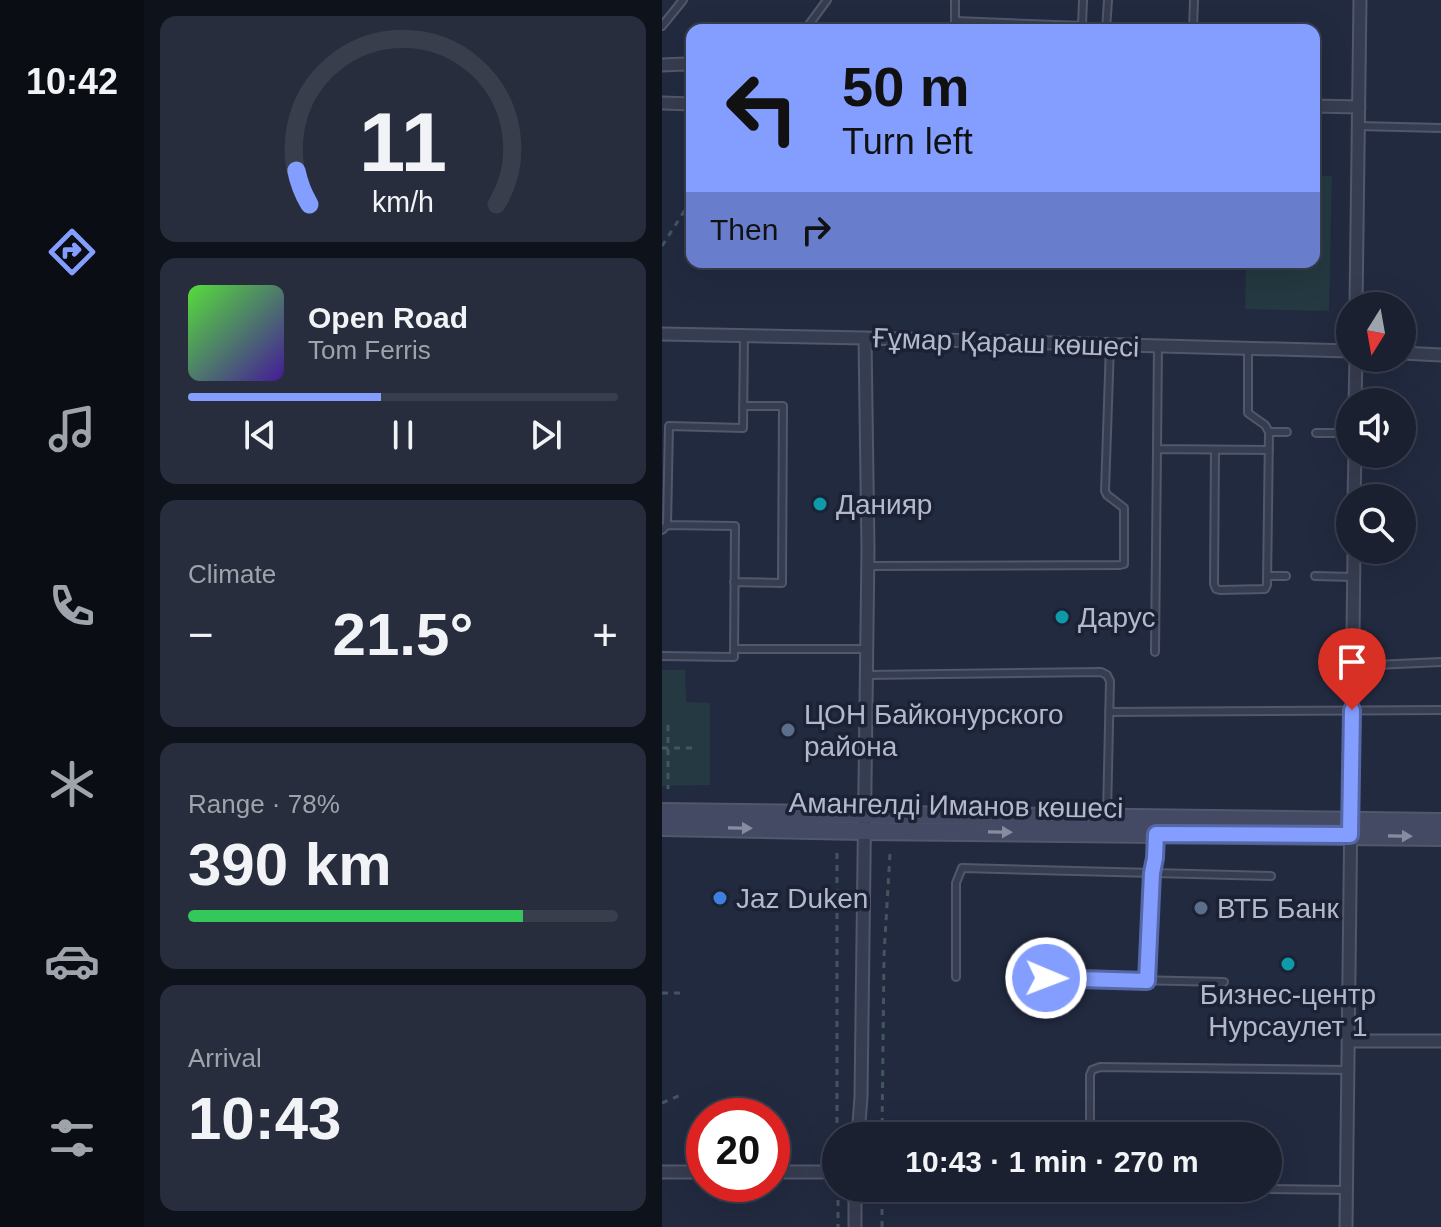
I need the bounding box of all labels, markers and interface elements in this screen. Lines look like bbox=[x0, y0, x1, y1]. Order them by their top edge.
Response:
text: 50 m bbox=[842, 55, 970, 118]
icon: left bbox=[710, 56, 814, 160]
text: 10:42 bbox=[26, 61, 118, 102]
text: 11 bbox=[359, 96, 447, 189]
text: Turn left bbox=[842, 121, 973, 162]
text: km/h bbox=[372, 186, 434, 218]
icon: right bbox=[794, 208, 838, 252]
text: Then bbox=[710, 213, 778, 246]
icon: directions bbox=[44, 224, 100, 280]
north arrow bbox=[1336, 292, 1416, 372]
map controls bbox=[1336, 292, 1416, 564]
text: Open Road bbox=[308, 301, 468, 334]
street label: Ғұмар Қараш көшесі bbox=[871, 322, 1140, 363]
text: Tom Ferris bbox=[308, 335, 431, 365]
button: sound bbox=[1336, 388, 1416, 468]
icon: music bbox=[44, 401, 100, 457]
icon: previous bbox=[238, 413, 282, 457]
icon: pause bbox=[381, 413, 425, 457]
icon: next bbox=[524, 413, 568, 457]
button: search bbox=[1336, 484, 1416, 564]
place label: Данияр bbox=[836, 489, 932, 520]
marker: Данияр bbox=[811, 495, 829, 513]
text: Climate bbox=[188, 559, 276, 589]
icon: phone bbox=[44, 578, 100, 634]
text: 21.5° bbox=[333, 601, 473, 668]
place label: Дарус bbox=[1078, 602, 1155, 633]
marker: Дарус bbox=[1053, 608, 1071, 626]
text: − bbox=[188, 610, 214, 659]
text: + bbox=[592, 610, 618, 659]
pin bbox=[1318, 628, 1386, 710]
icon: arrive bbox=[1330, 640, 1374, 684]
place label: ЦОН Байконурского района bbox=[804, 699, 1064, 762]
marker: ЦОН Байконурского района bbox=[779, 721, 797, 739]
icon: climate bbox=[44, 756, 100, 812]
street label: Амангелді Иманов көшесі bbox=[788, 787, 1124, 824]
text: Range · 78% bbox=[188, 789, 340, 819]
one-way arrow bbox=[728, 822, 753, 835]
one-way arrow bbox=[988, 826, 1013, 838]
one-way arrow bbox=[1388, 829, 1413, 842]
text: 390 km bbox=[188, 831, 392, 898]
place label: Jaz Duken bbox=[736, 883, 868, 914]
marker: Jaz Duken bbox=[711, 889, 729, 907]
place label: ВТБ Банк bbox=[1217, 893, 1339, 924]
marker: ВТБ Банк bbox=[1192, 899, 1210, 917]
icon: car bbox=[44, 933, 100, 989]
position arrow bbox=[1004, 936, 1088, 1020]
marker: Бизнес-центр Нурсаулет 1 bbox=[1279, 955, 1297, 973]
place label: Бизнес-центр Нурсаулет 1 bbox=[1200, 979, 1376, 1042]
text: Arrival bbox=[188, 1043, 262, 1073]
text: 10:43 bbox=[188, 1085, 341, 1152]
speed limit sign: 20 bbox=[686, 1098, 790, 1202]
icon: filters bbox=[44, 1110, 100, 1166]
text: 10:43 · 1 min · 270 m bbox=[905, 1145, 1199, 1178]

